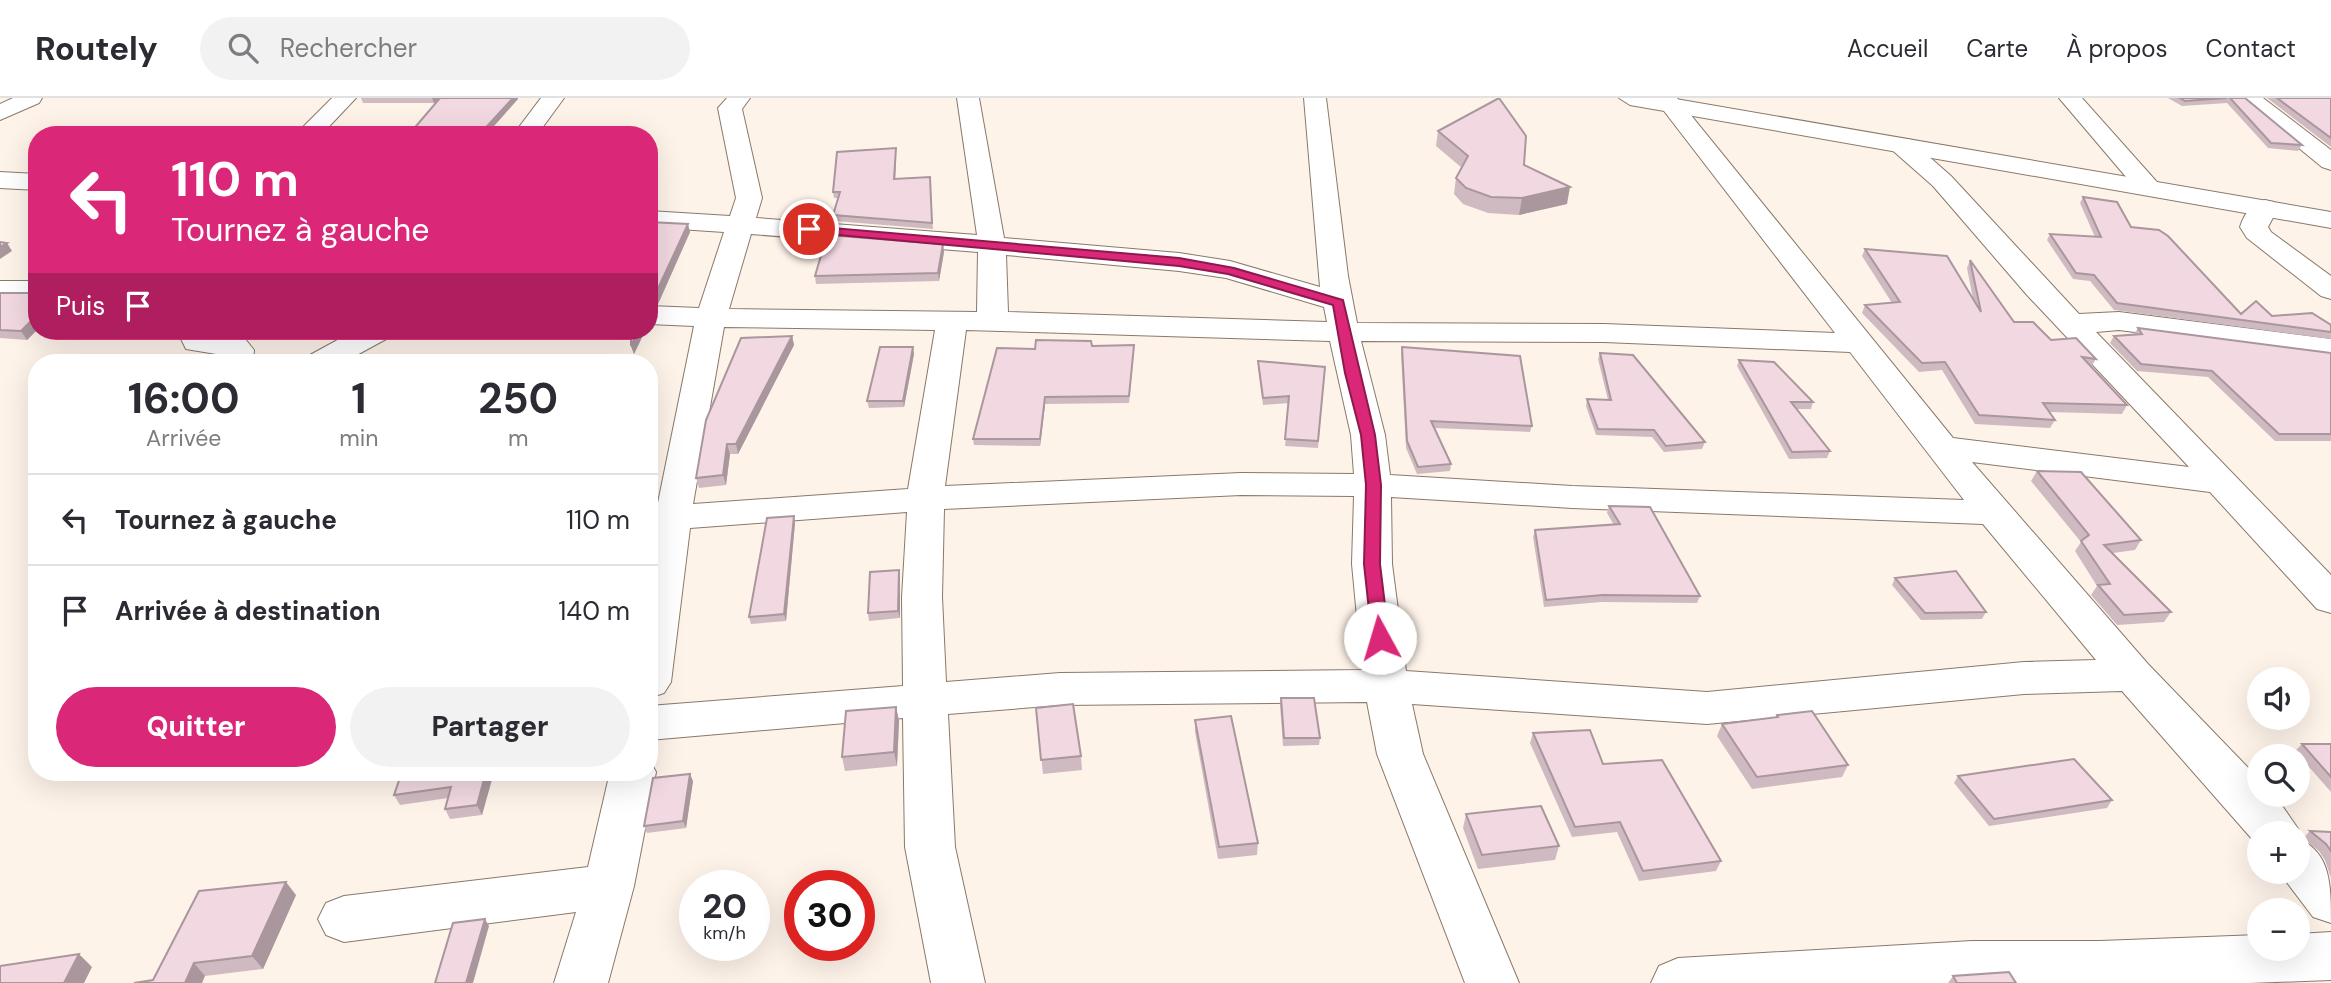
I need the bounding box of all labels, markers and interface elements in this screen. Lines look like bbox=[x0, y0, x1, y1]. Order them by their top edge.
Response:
search box bbox=[200, 17, 690, 80]
text: Routely bbox=[35, 27, 158, 70]
icon: search bbox=[224, 29, 262, 67]
text: Rechercher bbox=[280, 31, 417, 65]
text: Accueil bbox=[1847, 33, 1928, 64]
text: Carte bbox=[1966, 33, 2028, 64]
text: À propos bbox=[2066, 33, 2168, 64]
text: Contact bbox=[2206, 33, 2296, 64]
text: 110 m bbox=[171, 147, 299, 211]
icon: left bbox=[56, 154, 147, 245]
pin bbox=[779, 199, 839, 259]
text: Tournez à gauche bbox=[171, 209, 429, 251]
icon: arrive bbox=[790, 210, 828, 248]
icon: arrive bbox=[119, 287, 157, 325]
text: Puis bbox=[56, 289, 105, 323]
text: 16:00 bbox=[128, 371, 240, 426]
text: 1 bbox=[351, 371, 367, 426]
text: 250 bbox=[478, 371, 558, 426]
text: Arrivée bbox=[146, 423, 221, 453]
text: min bbox=[339, 423, 378, 453]
text: m bbox=[508, 423, 528, 453]
icon: left bbox=[56, 501, 94, 539]
text: Tournez à gauche bbox=[115, 503, 337, 537]
text: 110 m bbox=[566, 503, 630, 537]
icon: arrive bbox=[56, 592, 94, 630]
text: Arrivée à destination bbox=[115, 594, 381, 628]
text: 140 m bbox=[558, 594, 630, 628]
position arrow bbox=[1343, 601, 1417, 675]
map controls bbox=[2247, 667, 2310, 961]
button: sound bbox=[2247, 667, 2310, 730]
button: Quitter bbox=[56, 687, 336, 767]
button: Partager bbox=[350, 687, 630, 767]
button: search bbox=[2247, 744, 2310, 807]
button: + bbox=[2247, 821, 2310, 884]
speed limit sign: 30 bbox=[784, 870, 875, 961]
text: 20 bbox=[702, 883, 747, 929]
button: − bbox=[2247, 898, 2310, 961]
text: km/h bbox=[703, 921, 746, 945]

